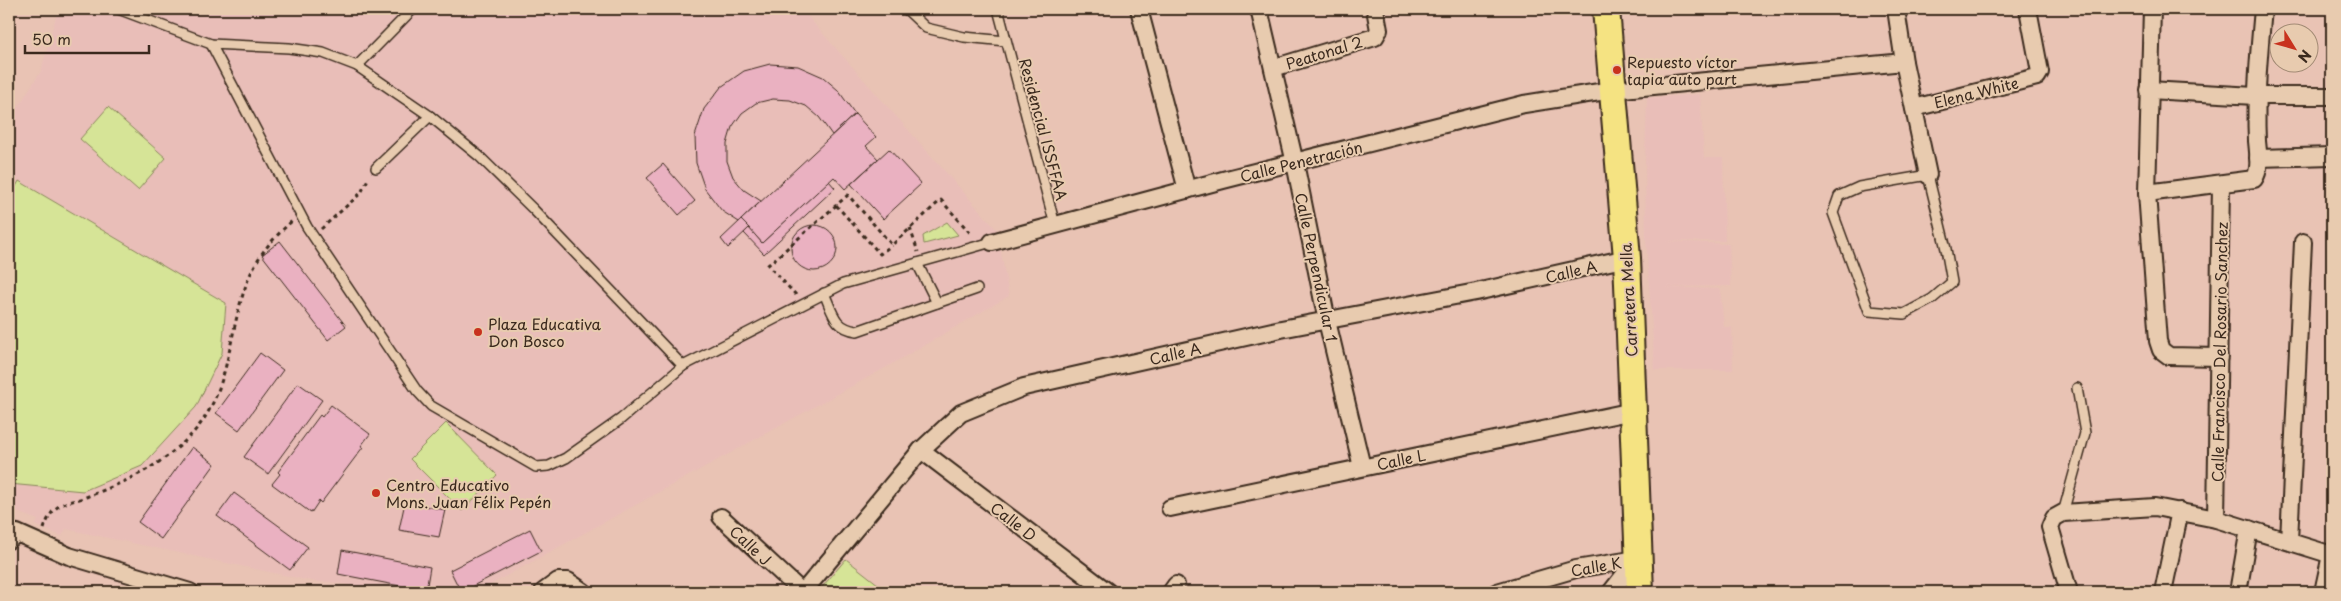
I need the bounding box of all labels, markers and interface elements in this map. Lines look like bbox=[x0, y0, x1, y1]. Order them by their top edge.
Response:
scale bar bbox=[25, 22, 149, 54]
north arrow bbox=[2268, 22, 2318, 72]
text: 50 m bbox=[32, 27, 71, 50]
street label: Peatonal 2 bbox=[1283, 29, 1365, 75]
text: N bbox=[2293, 45, 2317, 67]
place label: Repuesto víctor tapia auto part bbox=[1627, 50, 1737, 90]
street label: Residencial ISSFFAA bbox=[1014, 55, 1074, 203]
marker: Repuesto víctor tapia auto part bbox=[1611, 64, 1623, 76]
street label: Elena White bbox=[1931, 70, 2021, 114]
street label: Calle Penetración bbox=[1237, 135, 1365, 187]
street label: Calle Perpendicular 1 bbox=[1290, 190, 1344, 344]
street label: Calle Francisco Del Rosario Sanchez bbox=[2205, 222, 2233, 482]
street label: Carretera Mella bbox=[1614, 242, 1642, 358]
street label: Calle A bbox=[1543, 254, 1599, 288]
place label: Plaza Educativa Don Bosco bbox=[488, 312, 602, 352]
marker: Plaza Educativa Don Bosco bbox=[472, 326, 484, 338]
street label: Calle A bbox=[1147, 336, 1203, 370]
street label: Calle L bbox=[1374, 443, 1428, 475]
place label: Centro Educativo Mons. Juan Félix Pepén bbox=[386, 473, 551, 513]
marker: Centro Educativo Mons. Juan Félix Pepén bbox=[370, 487, 382, 499]
street label: Calle D bbox=[986, 496, 1042, 546]
street label: Calle J bbox=[725, 520, 777, 570]
street label: Calle K bbox=[1569, 550, 1623, 582]

